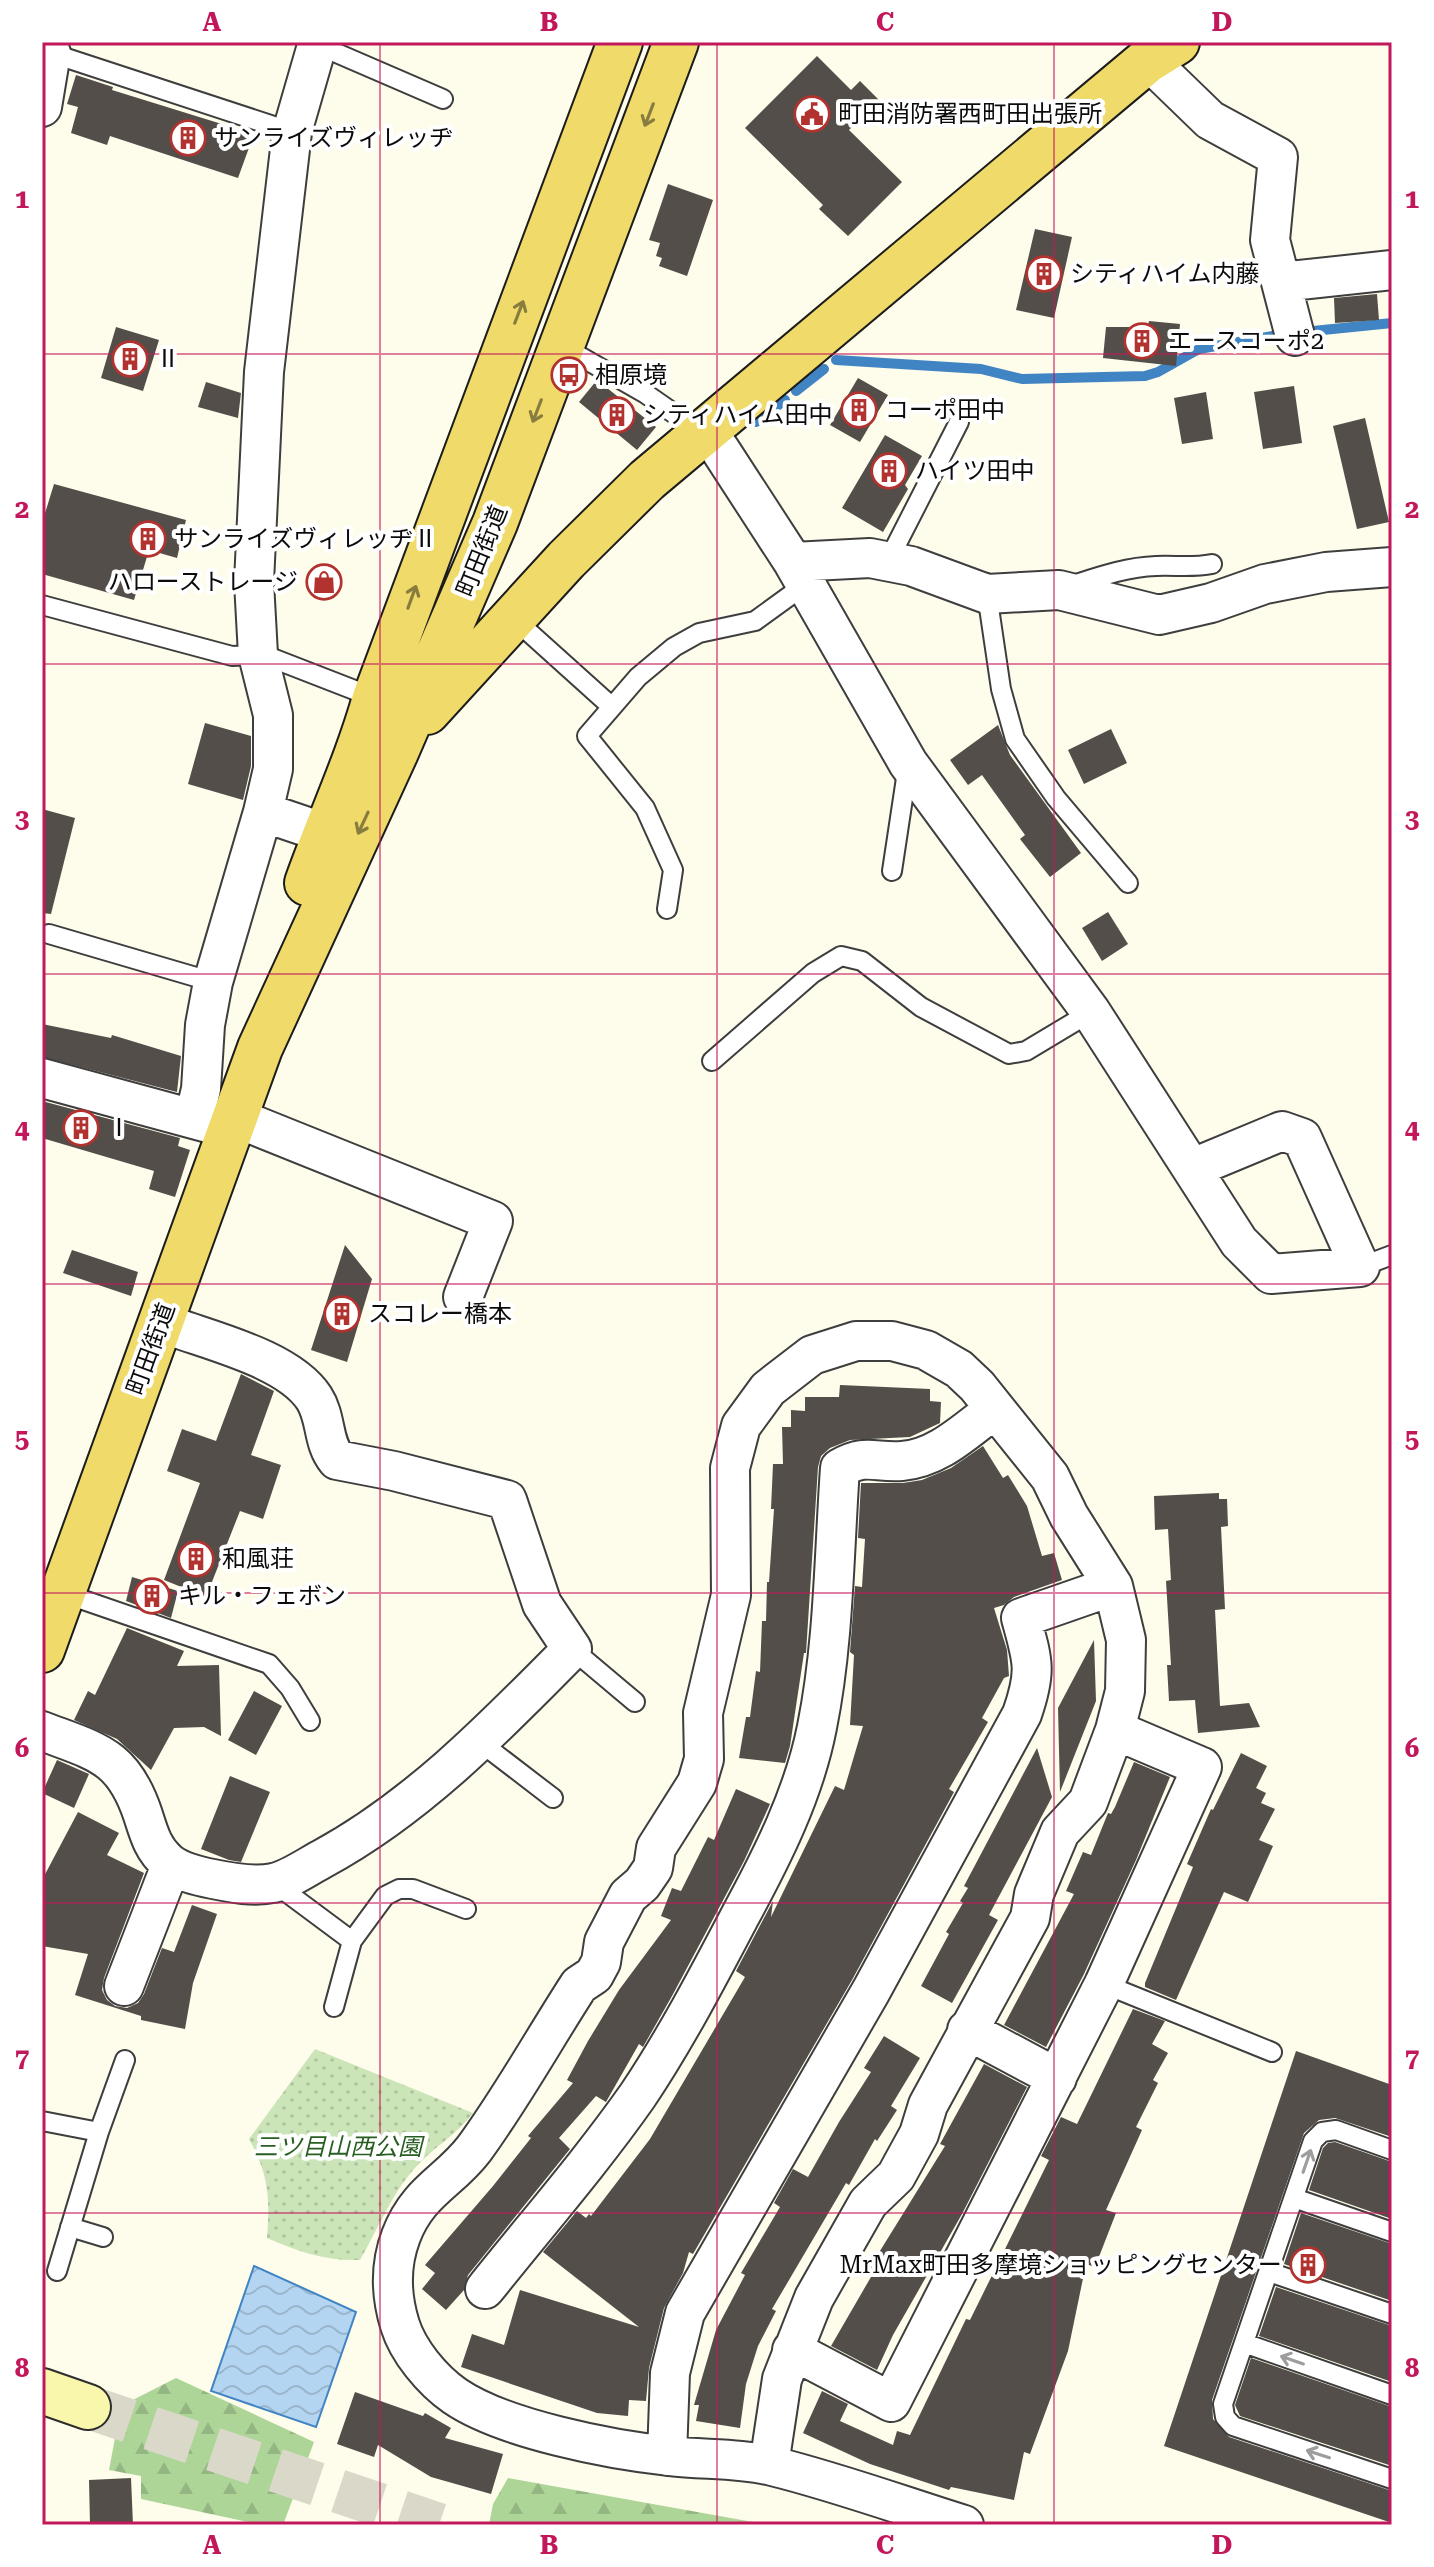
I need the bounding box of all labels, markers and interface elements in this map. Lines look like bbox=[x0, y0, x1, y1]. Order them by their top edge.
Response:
text: A bbox=[203, 7, 222, 37]
text: B bbox=[540, 7, 558, 37]
text: C bbox=[876, 7, 894, 37]
text: D bbox=[1212, 7, 1232, 37]
public building icon: 町田消防署西町田出張所 bbox=[793, 95, 831, 133]
place label: 町田消防署西町田出張所 bbox=[838, 100, 1102, 128]
one-way arrow bbox=[641, 102, 655, 127]
building icon: サンライズヴィレッヂ bbox=[169, 119, 207, 157]
place label: サンライズヴィレッヂ bbox=[214, 124, 453, 152]
text: 1 bbox=[15, 184, 29, 214]
text: 1 bbox=[1405, 184, 1419, 214]
building icon: シティハイム内藤 bbox=[1025, 255, 1063, 293]
place label: シティハイム内藤 bbox=[1070, 260, 1260, 288]
one-way arrow bbox=[513, 300, 527, 325]
building icon: エースコーポ2 bbox=[1123, 322, 1161, 360]
place label: エースコーポ2 bbox=[1168, 327, 1324, 355]
building icon: Ⅱ bbox=[111, 340, 149, 378]
place label: Ⅱ bbox=[156, 345, 180, 373]
bus stop icon: 相原境 bbox=[550, 356, 588, 394]
place label: 相原境 bbox=[595, 361, 667, 389]
building icon: コーポ田中 bbox=[840, 391, 878, 429]
building icon: シティハイム田中 bbox=[598, 396, 636, 434]
place label: コーポ田中 bbox=[885, 396, 1005, 424]
one-way arrow bbox=[529, 398, 543, 422]
place label: シティハイム田中 bbox=[643, 401, 833, 429]
building icon: ハイツ田中 bbox=[870, 452, 908, 490]
place label: ハイツ田中 bbox=[915, 457, 1035, 485]
text: 2 bbox=[15, 494, 29, 524]
text: 2 bbox=[1405, 494, 1419, 524]
street label: 町田街道 bbox=[451, 501, 513, 601]
building icon: サンライズヴィレッヂⅡ bbox=[129, 520, 167, 558]
place label: サンライズヴィレッヂⅡ bbox=[174, 525, 437, 553]
shop icon: ハローストレージ bbox=[305, 563, 343, 601]
place label: ハローストレージ bbox=[108, 568, 298, 596]
one-way arrow bbox=[406, 585, 421, 610]
text: 3 bbox=[15, 804, 29, 834]
text: 3 bbox=[1405, 804, 1419, 834]
one-way arrow bbox=[355, 810, 370, 834]
building icon: Ⅰ bbox=[62, 1109, 100, 1147]
text: 4 bbox=[15, 1114, 30, 1144]
place label: Ⅰ bbox=[107, 1114, 131, 1142]
text: 4 bbox=[1405, 1114, 1420, 1144]
building icon: スコレー橋本 bbox=[323, 1295, 361, 1333]
street label: 町田街道 bbox=[121, 1299, 181, 1399]
place label: スコレー橋本 bbox=[368, 1300, 512, 1328]
text: 5 bbox=[15, 1424, 29, 1454]
text: 5 bbox=[1405, 1424, 1419, 1454]
building icon: 和風荘 bbox=[177, 1540, 215, 1578]
place label: 和風荘 bbox=[222, 1545, 294, 1573]
building icon: キル・フェボン bbox=[133, 1577, 171, 1615]
place label: キル・フェボン bbox=[178, 1582, 346, 1610]
text: 6 bbox=[15, 1733, 29, 1763]
text: 6 bbox=[1405, 1733, 1419, 1763]
text: 7 bbox=[15, 2043, 29, 2073]
text: 7 bbox=[1405, 2043, 1419, 2073]
park label: 三ツ目山西公園 bbox=[254, 2133, 425, 2161]
one-way arrow bbox=[1300, 2149, 1315, 2174]
building icon: MrMax町田多摩境ショッピングセンター bbox=[1289, 2246, 1327, 2284]
place label: MrMax町田多摩境ショッピングセンター bbox=[839, 2251, 1282, 2279]
one-way arrow bbox=[1280, 2352, 1305, 2367]
text: 8 bbox=[15, 2353, 30, 2383]
text: 8 bbox=[1405, 2353, 1420, 2383]
one-way arrow bbox=[1306, 2445, 1331, 2460]
text: A bbox=[203, 2530, 222, 2560]
text: B bbox=[540, 2530, 558, 2560]
text: C bbox=[876, 2530, 894, 2560]
text: D bbox=[1212, 2530, 1232, 2560]

